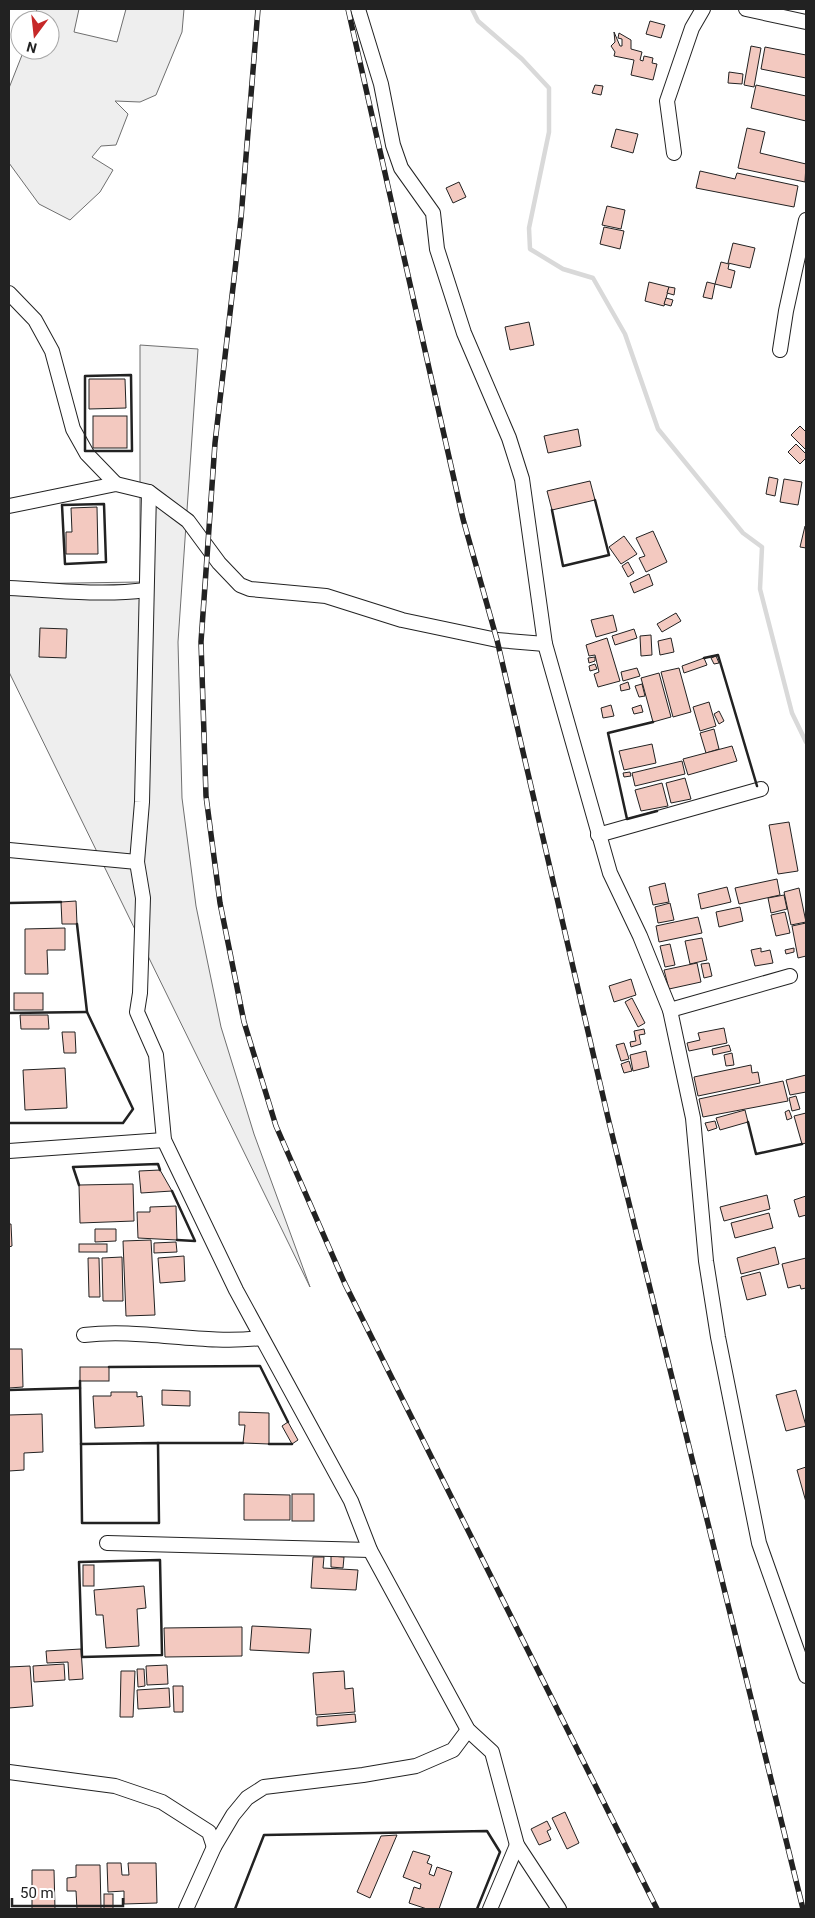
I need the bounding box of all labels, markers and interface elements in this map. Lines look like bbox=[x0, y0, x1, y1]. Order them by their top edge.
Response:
north arrow bbox=[10, 10, 60, 60]
text: N bbox=[25, 39, 38, 57]
scale bar bbox=[12, 1876, 124, 1908]
text: 50 m bbox=[20, 1884, 54, 1902]

